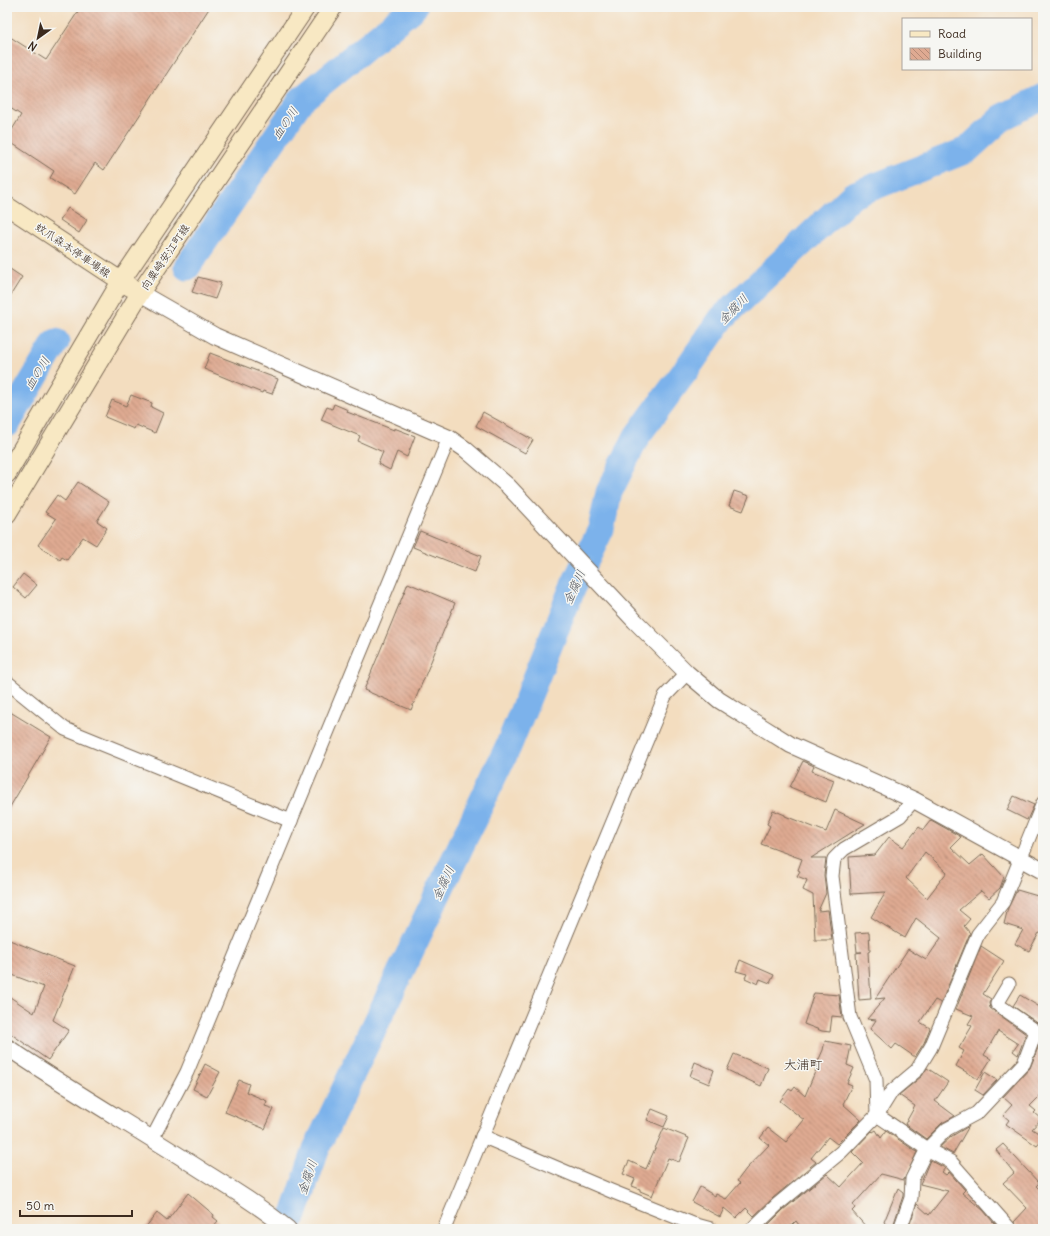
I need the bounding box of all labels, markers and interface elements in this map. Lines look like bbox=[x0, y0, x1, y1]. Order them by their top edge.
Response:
north arrow bbox=[18, 18, 58, 58]
legend bbox=[902, 18, 1032, 70]
text: Road bbox=[938, 26, 966, 41]
text: N bbox=[26, 38, 40, 54]
text: Building bbox=[938, 46, 982, 61]
water label: 血の川 bbox=[269, 104, 301, 142]
street label: 蚊爪森本停車場線 bbox=[33, 220, 113, 280]
street label: 向粟崎安江町線 bbox=[138, 221, 192, 293]
water label: 金腐川 bbox=[715, 291, 751, 327]
water label: 血の川 bbox=[21, 354, 53, 392]
water label: 金腐川 bbox=[560, 567, 588, 607]
water label: 金腐川 bbox=[429, 864, 457, 902]
district label: 大浦町 bbox=[783, 1056, 823, 1073]
water label: 金腐川 bbox=[294, 1158, 320, 1196]
scale bar bbox=[20, 1192, 132, 1218]
text: 50 m bbox=[26, 1198, 55, 1213]

